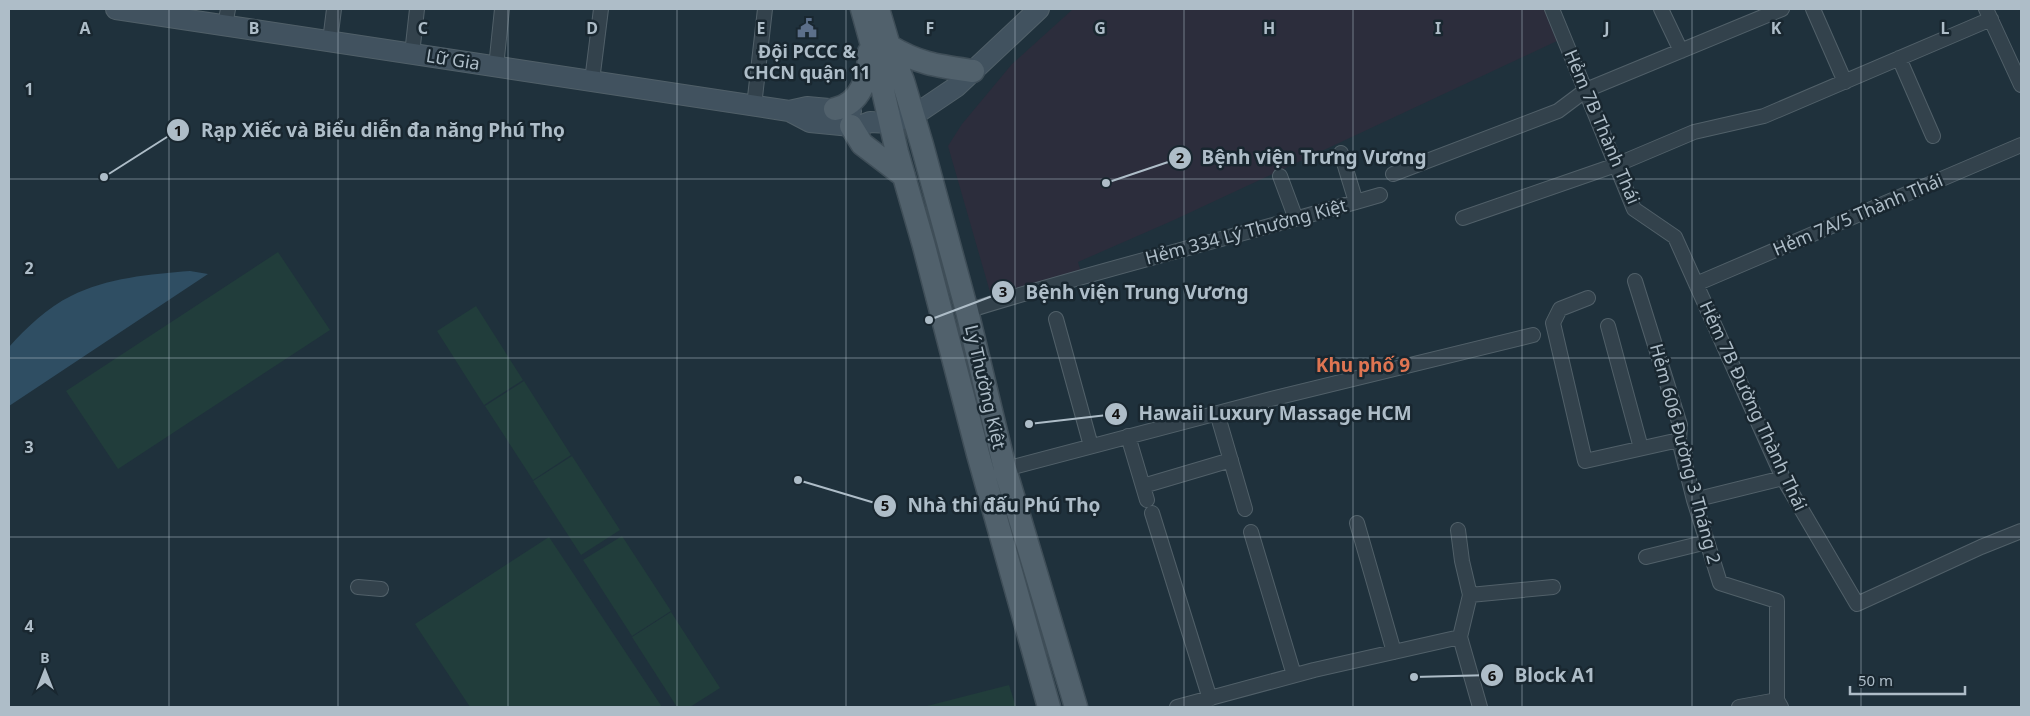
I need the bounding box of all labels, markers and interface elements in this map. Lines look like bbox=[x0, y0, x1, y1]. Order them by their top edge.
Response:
text: A bbox=[79, 17, 91, 39]
text: B bbox=[249, 17, 259, 39]
text: C bbox=[418, 17, 428, 39]
text: D bbox=[586, 17, 598, 39]
text: E bbox=[757, 17, 766, 39]
public building icon: Đội PCCC & CHCN quận 11 bbox=[796, 17, 818, 39]
text: F bbox=[926, 17, 934, 39]
text: G bbox=[1094, 17, 1106, 39]
text: H bbox=[1263, 17, 1275, 39]
text: I bbox=[1435, 17, 1441, 39]
text: J bbox=[1602, 17, 1610, 39]
text: K bbox=[1771, 17, 1782, 39]
text: L bbox=[1941, 17, 1950, 39]
place label: Đội PCCC & CHCN quận 11 bbox=[743, 39, 871, 84]
street label: Lữ Gia bbox=[425, 43, 482, 75]
street label: Hẻm 7B Thành Thái bbox=[1559, 46, 1646, 208]
text: 1 bbox=[24, 78, 34, 100]
callout: Rạp Xiếc và Biểu diễn đa năng Phú Thọ bbox=[166, 113, 575, 147]
text: Rạp Xiếc và Biểu diễn đa năng Phú Thọ bbox=[201, 117, 565, 143]
text: 1 bbox=[174, 120, 182, 140]
callout: Bệnh viện Trưng Vương bbox=[1167, 141, 1437, 175]
text: Bệnh viện Trưng Vương bbox=[1202, 144, 1426, 170]
text: 2 bbox=[1176, 147, 1185, 167]
street label: Hẻm 7A/5 Thành Thái bbox=[1769, 167, 1946, 261]
street label: Hẻm 334 Lý Thường Kiệt bbox=[1142, 192, 1350, 269]
text: 2 bbox=[24, 257, 34, 279]
callout: Bệnh viện Trung Vương bbox=[990, 275, 1258, 309]
text: Bệnh viện Trung Vương bbox=[1026, 279, 1248, 305]
text: 3 bbox=[999, 281, 1007, 301]
street label: Hẻm 7B Đường Thành Thái bbox=[1695, 297, 1813, 514]
street label: Lý Thường Kiệt bbox=[960, 322, 1012, 452]
street label: Hẻm 606 Đường 3 Tháng 2 bbox=[1645, 341, 1727, 567]
district label: Khu phố 9 bbox=[1316, 352, 1410, 378]
callout: Hawaii Luxury Massage HCM bbox=[1104, 397, 1422, 431]
text: Hawaii Luxury Massage HCM bbox=[1138, 400, 1412, 426]
text: 4 bbox=[1112, 403, 1121, 423]
text: 3 bbox=[24, 436, 34, 458]
callout: Nhà thi đấu Phú Thọ bbox=[873, 489, 1111, 523]
text: Nhà thi đấu Phú Thọ bbox=[908, 492, 1100, 518]
text: 5 bbox=[881, 495, 889, 515]
text: 4 bbox=[24, 615, 34, 637]
north arrow bbox=[20, 646, 70, 696]
text: B bbox=[40, 648, 50, 667]
callout: Block A1 bbox=[1480, 658, 1605, 692]
text: Block A1 bbox=[1515, 662, 1595, 688]
scale bar bbox=[1850, 664, 1965, 696]
text: 6 bbox=[1488, 665, 1497, 685]
text: 50 m bbox=[1858, 670, 1893, 690]

